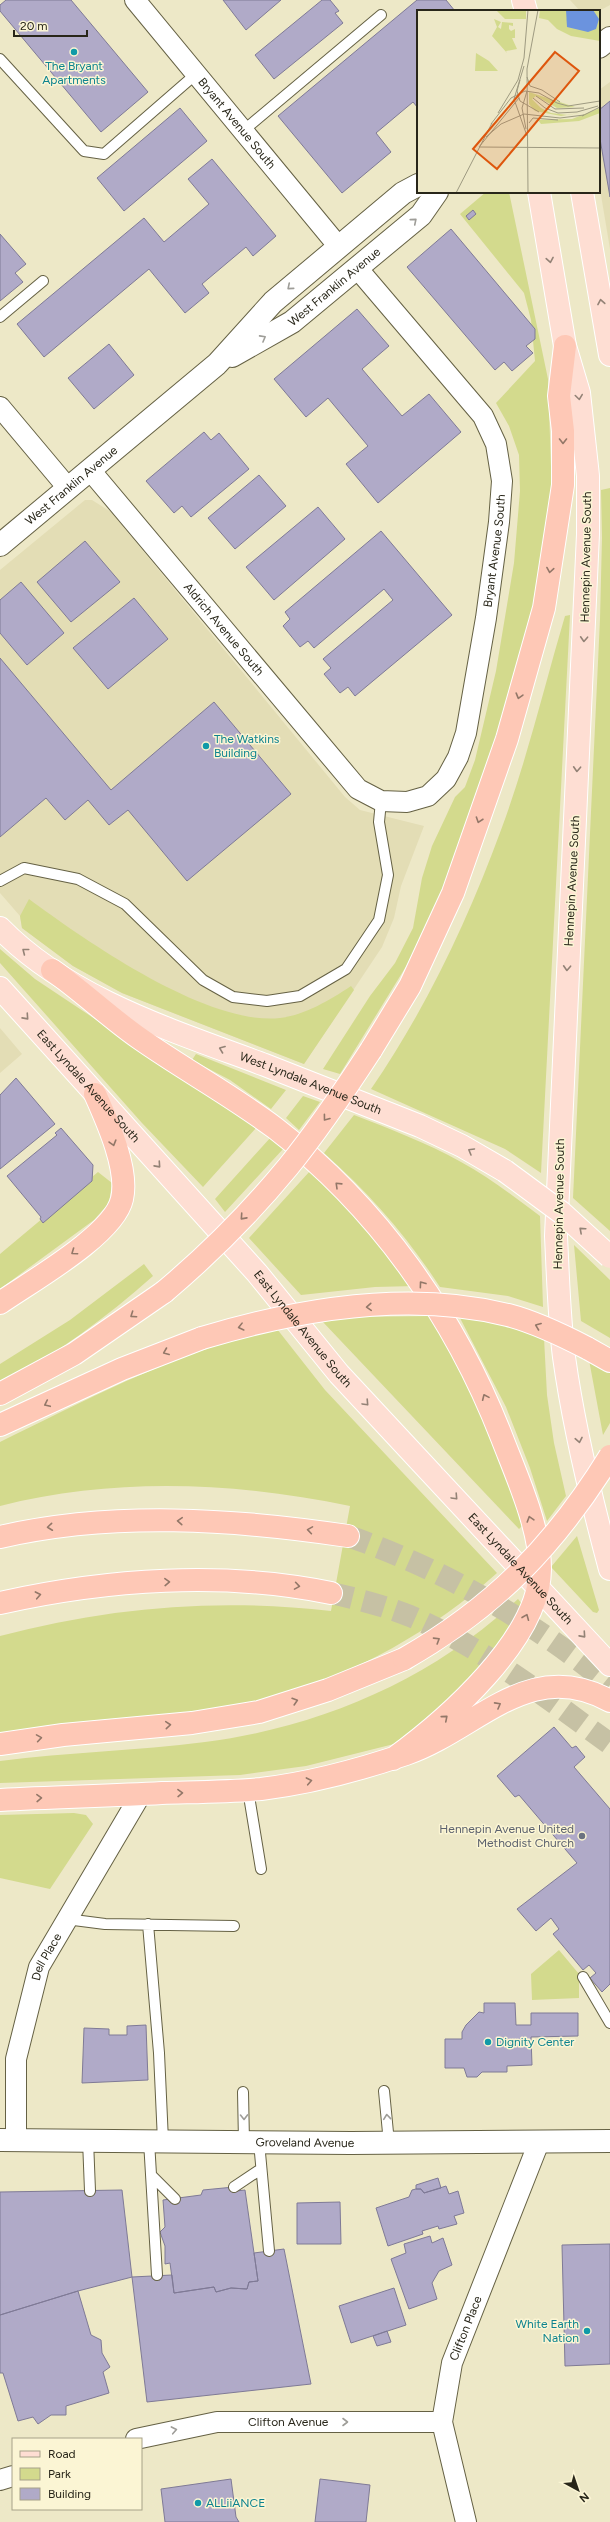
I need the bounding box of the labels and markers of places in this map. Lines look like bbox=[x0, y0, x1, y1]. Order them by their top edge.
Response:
marker: The Bryant Apartments bbox=[69, 47, 79, 57]
place label: The Bryant Apartments bbox=[42, 59, 106, 87]
place label: The Watkins Building bbox=[214, 732, 280, 760]
marker: The Watkins Building bbox=[201, 741, 211, 751]
place label: Hennepin Avenue United Methodist Church bbox=[439, 1822, 574, 1850]
marker: Hennepin Avenue United Methodist Church bbox=[577, 1831, 587, 1841]
place label: Dignity Center bbox=[496, 2035, 574, 2049]
marker: Dignity Center bbox=[483, 2037, 493, 2047]
place label: White Earth Nation bbox=[515, 2317, 579, 2345]
marker: White Earth Nation bbox=[582, 2326, 592, 2336]
place label: ALLiiANCE bbox=[206, 2496, 265, 2510]
marker: ALLiiANCE bbox=[193, 2498, 203, 2508]

